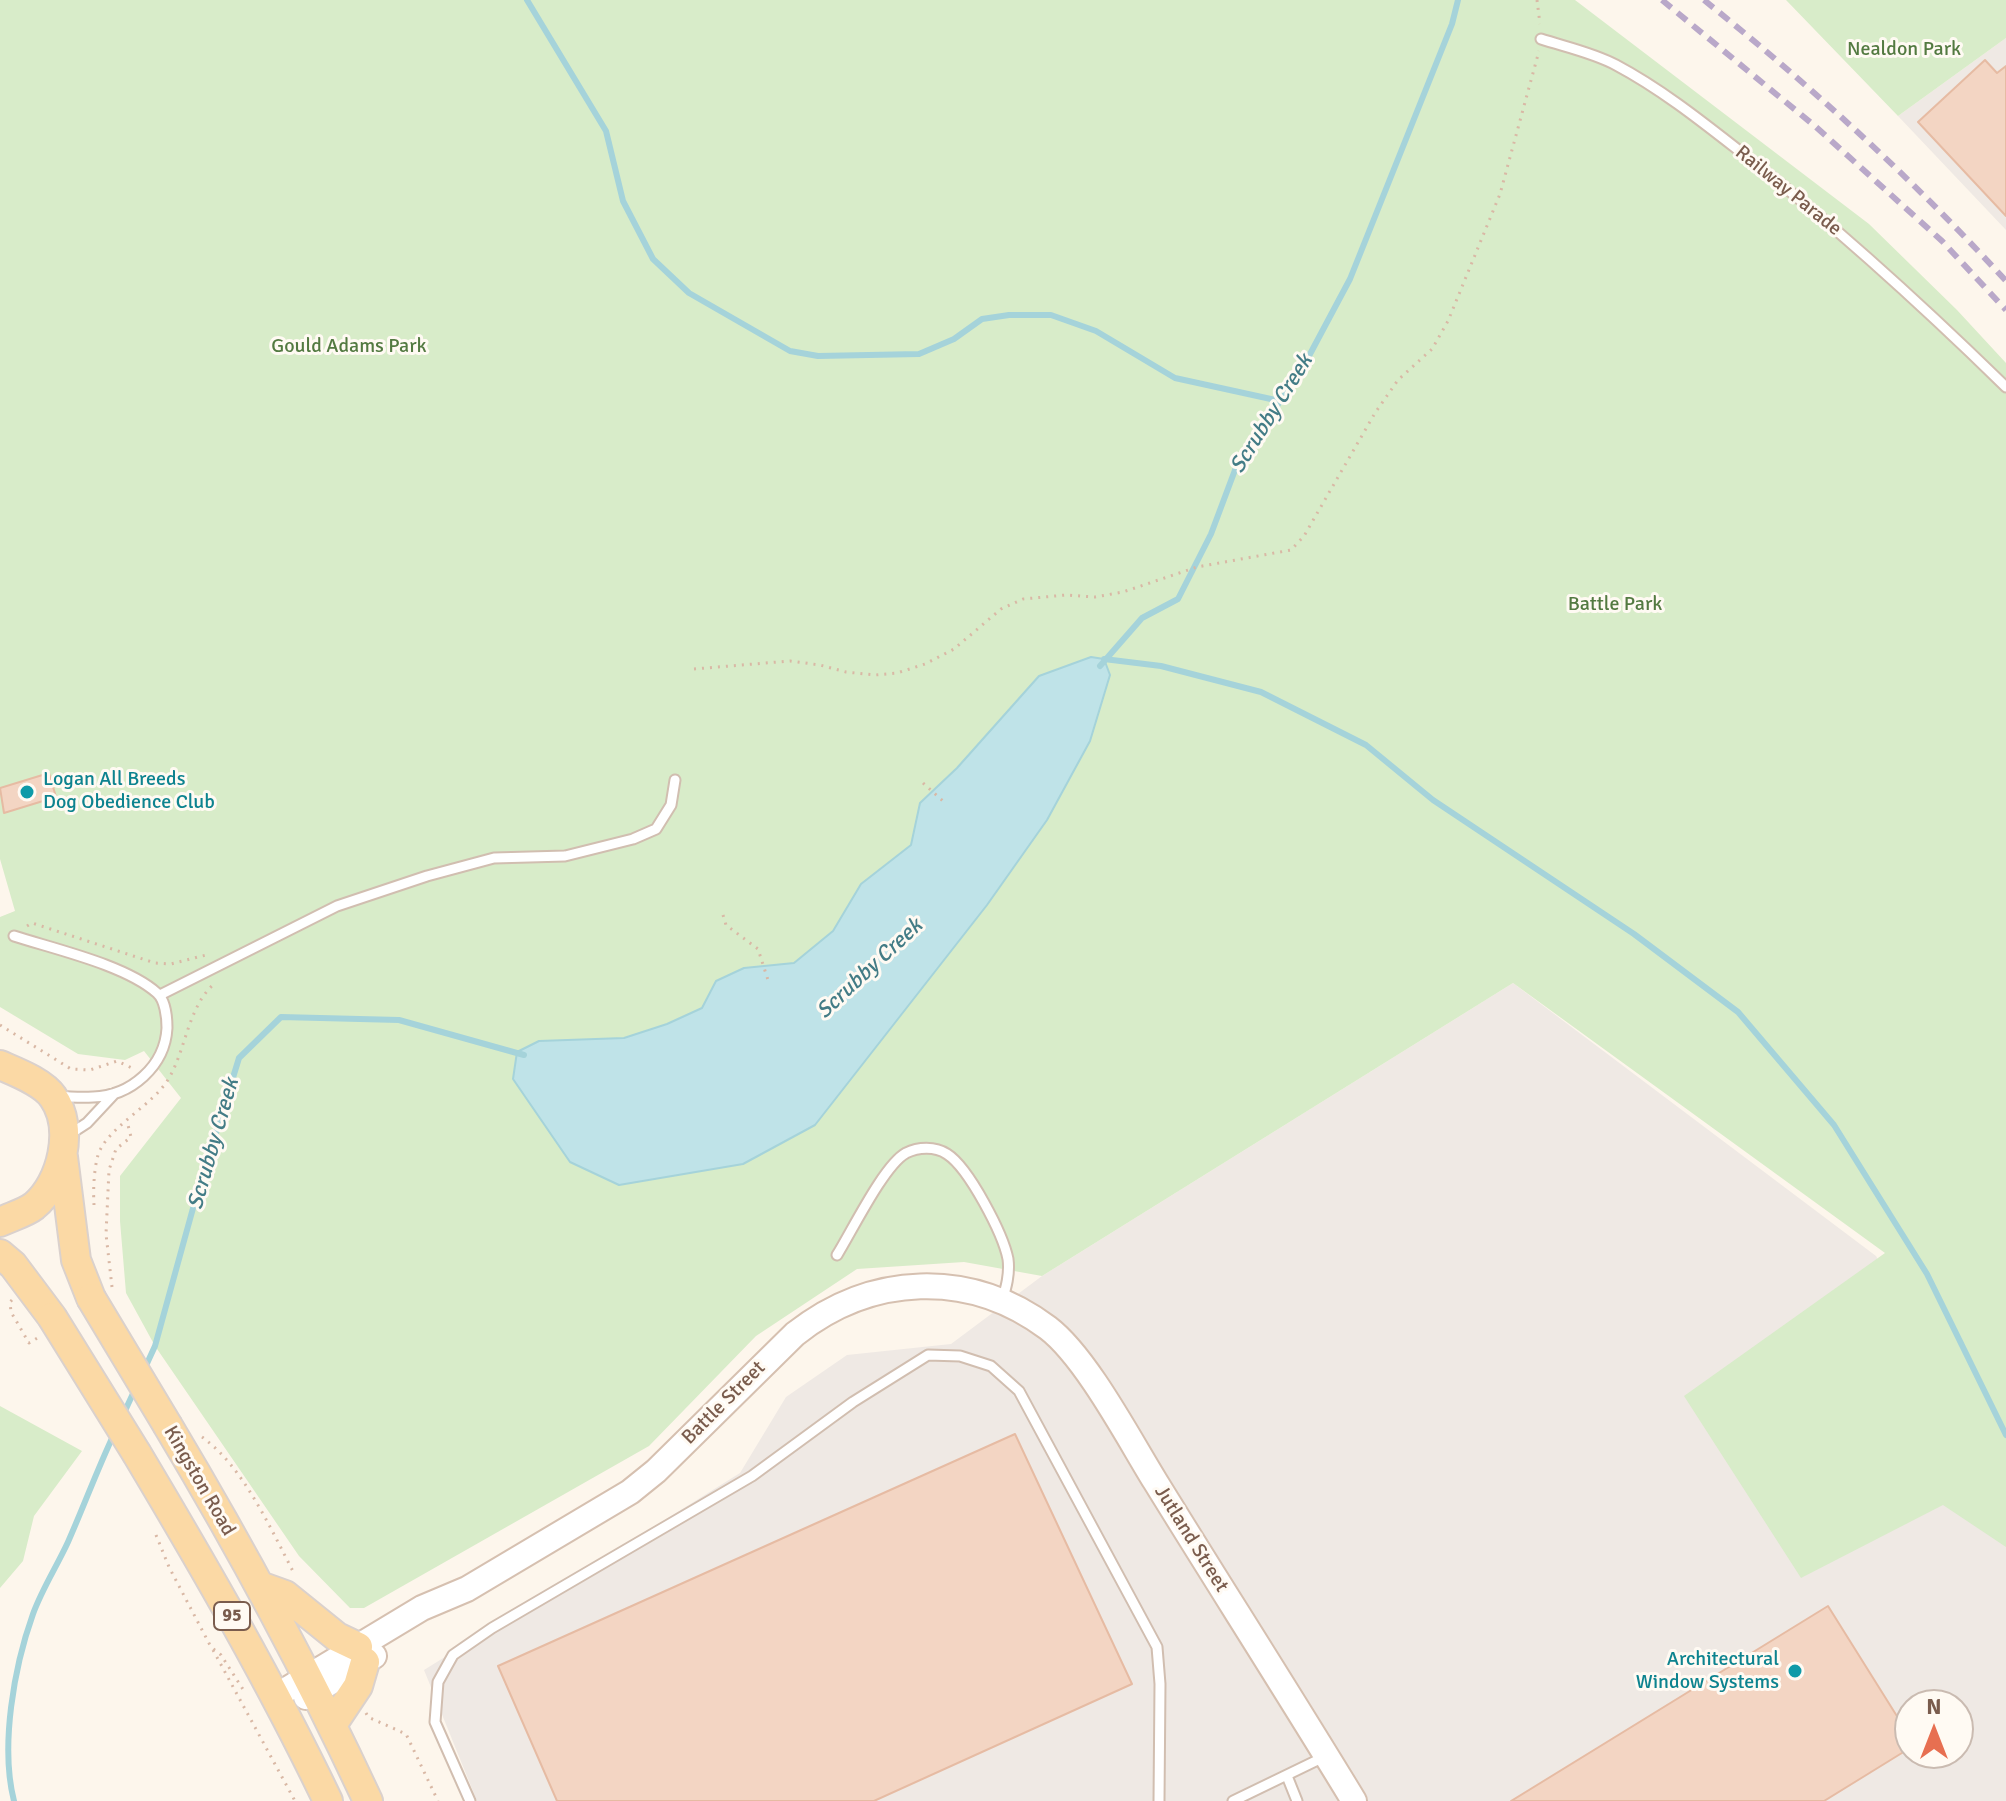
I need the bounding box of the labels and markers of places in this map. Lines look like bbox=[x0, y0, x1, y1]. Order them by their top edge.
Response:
place label: Logan All Breeds Dog Obedience Club bbox=[43, 768, 215, 815]
marker: Logan All Breeds Dog Obedience Club bbox=[18, 783, 36, 801]
place label: Architectural Window Systems bbox=[1636, 1648, 1779, 1695]
marker: Architectural Window Systems bbox=[1786, 1662, 1804, 1680]

